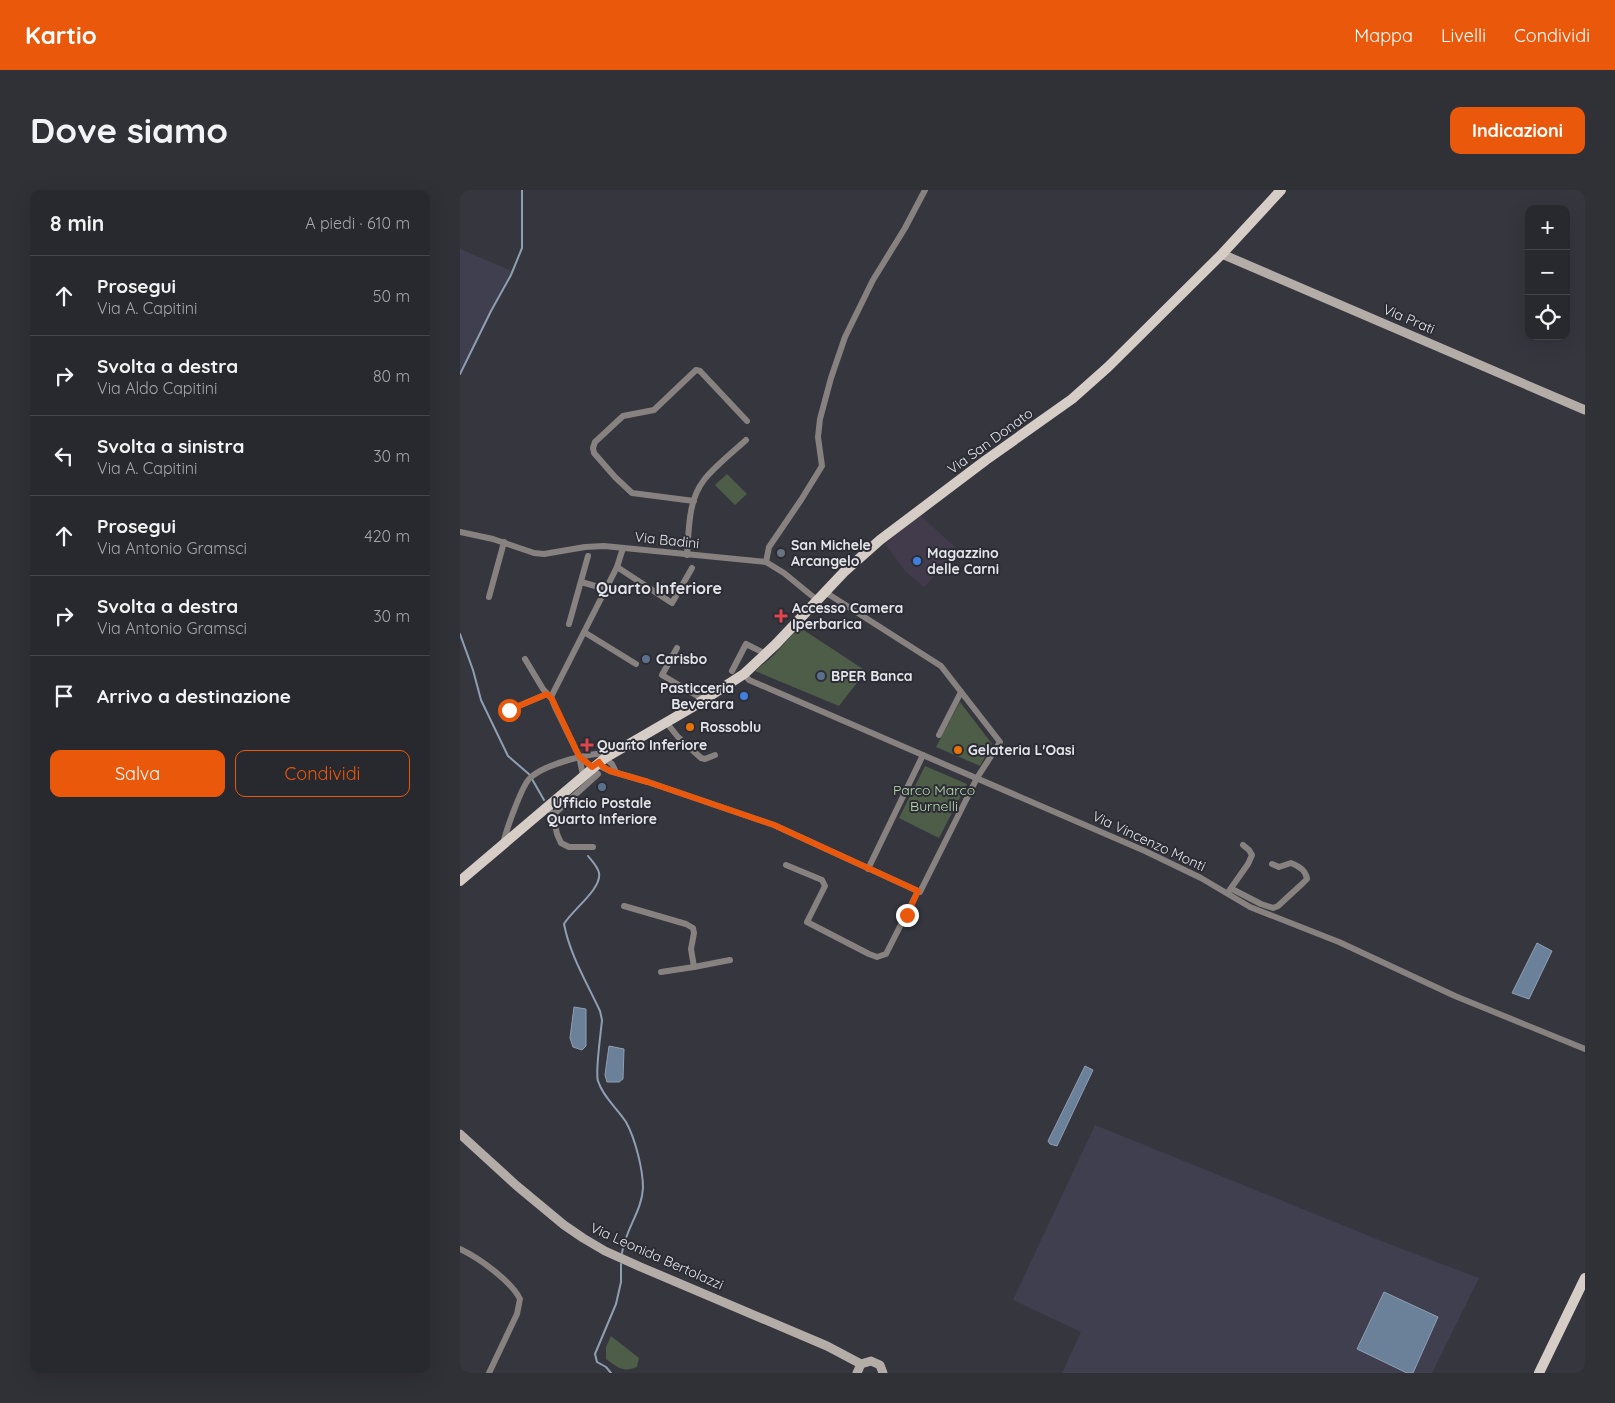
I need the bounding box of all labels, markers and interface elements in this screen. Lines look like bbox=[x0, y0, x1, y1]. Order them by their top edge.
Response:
text: Kartio bbox=[25, 20, 97, 50]
text: Mappa bbox=[1354, 24, 1413, 47]
text: Livelli bbox=[1441, 24, 1486, 47]
text: Condividi bbox=[1514, 24, 1590, 47]
button: Indicazioni bbox=[1450, 107, 1585, 154]
text: Dove siamo bbox=[30, 108, 228, 152]
map controls bbox=[1525, 205, 1570, 340]
button: + bbox=[1525, 205, 1570, 250]
text: 8 min bbox=[50, 210, 104, 236]
text: A piedi · 610 m bbox=[305, 213, 410, 233]
button: − bbox=[1525, 250, 1570, 295]
text: Prosegui bbox=[97, 274, 176, 298]
icon: ahead bbox=[50, 282, 78, 310]
text: 50 m bbox=[373, 286, 410, 306]
button: locate bbox=[1525, 295, 1570, 340]
text: Via A. Capitini bbox=[97, 298, 198, 318]
street label: Via Prati bbox=[1380, 300, 1438, 338]
text: Svolta a destra bbox=[97, 354, 238, 378]
icon: right bbox=[50, 362, 78, 390]
text: 80 m bbox=[373, 366, 410, 386]
text: Via Aldo Capitini bbox=[97, 378, 218, 398]
street label: Via San Donato bbox=[944, 404, 1036, 478]
text: Svolta a sinistra bbox=[97, 434, 244, 458]
icon: left bbox=[50, 442, 78, 470]
text: 30 m bbox=[373, 446, 410, 466]
text: Via A. Capitini bbox=[97, 458, 198, 478]
text: Prosegui bbox=[97, 514, 176, 538]
icon: ahead bbox=[50, 522, 78, 550]
text: 420 m bbox=[364, 526, 410, 546]
street label: Via Badini bbox=[634, 528, 700, 552]
place label: San Michele Arcangelo bbox=[791, 536, 871, 570]
text: Via Antonio Gramsci bbox=[97, 538, 247, 558]
place label: Magazzino delle Carni bbox=[927, 544, 999, 578]
marker: San Michele Arcangelo bbox=[775, 547, 787, 559]
marker: Magazzino delle Carni bbox=[911, 555, 923, 567]
district label: Quarto Inferiore bbox=[596, 578, 722, 598]
text: Svolta a destra bbox=[97, 594, 238, 618]
place label: Accesso Camera Iperbarica bbox=[792, 599, 903, 633]
icon: right bbox=[50, 602, 78, 630]
text: 30 m bbox=[373, 606, 410, 626]
marker: Accesso Camera Iperbarica bbox=[774, 609, 788, 623]
text: Via Antonio Gramsci bbox=[97, 618, 247, 638]
place label: Carisbo bbox=[656, 650, 707, 668]
marker: Carisbo bbox=[640, 653, 652, 665]
place label: BPER Banca bbox=[831, 667, 913, 685]
marker: BPER Banca bbox=[815, 670, 827, 682]
place label: Pasticceria Beverara bbox=[660, 679, 734, 713]
icon: arrive bbox=[50, 682, 78, 710]
text: Arrivo a destinazione bbox=[97, 684, 291, 708]
marker: Pasticceria Beverara bbox=[738, 690, 750, 702]
route start bbox=[498, 699, 521, 722]
place label: Rossoblu bbox=[700, 718, 761, 736]
marker: Rossoblu bbox=[684, 721, 696, 733]
place label: Quarto Inferiore bbox=[597, 736, 707, 754]
marker: Quarto Inferiore bbox=[581, 739, 593, 751]
place label: Gelateria L'Oasi bbox=[968, 741, 1075, 759]
marker: Gelateria L'Oasi bbox=[952, 744, 964, 756]
button: Salva bbox=[50, 750, 225, 797]
button: Condividi bbox=[235, 750, 410, 797]
marker: Ufficio Postale Quarto Inferiore bbox=[596, 781, 608, 793]
park label: Parco Marco Burnelli bbox=[893, 781, 975, 815]
place label: Ufficio Postale Quarto Inferiore bbox=[547, 794, 657, 828]
street label: Via Vincenzo Monti bbox=[1089, 807, 1209, 875]
route end bbox=[896, 904, 919, 927]
street label: Via Leonida Bertolazzi bbox=[588, 1219, 726, 1293]

